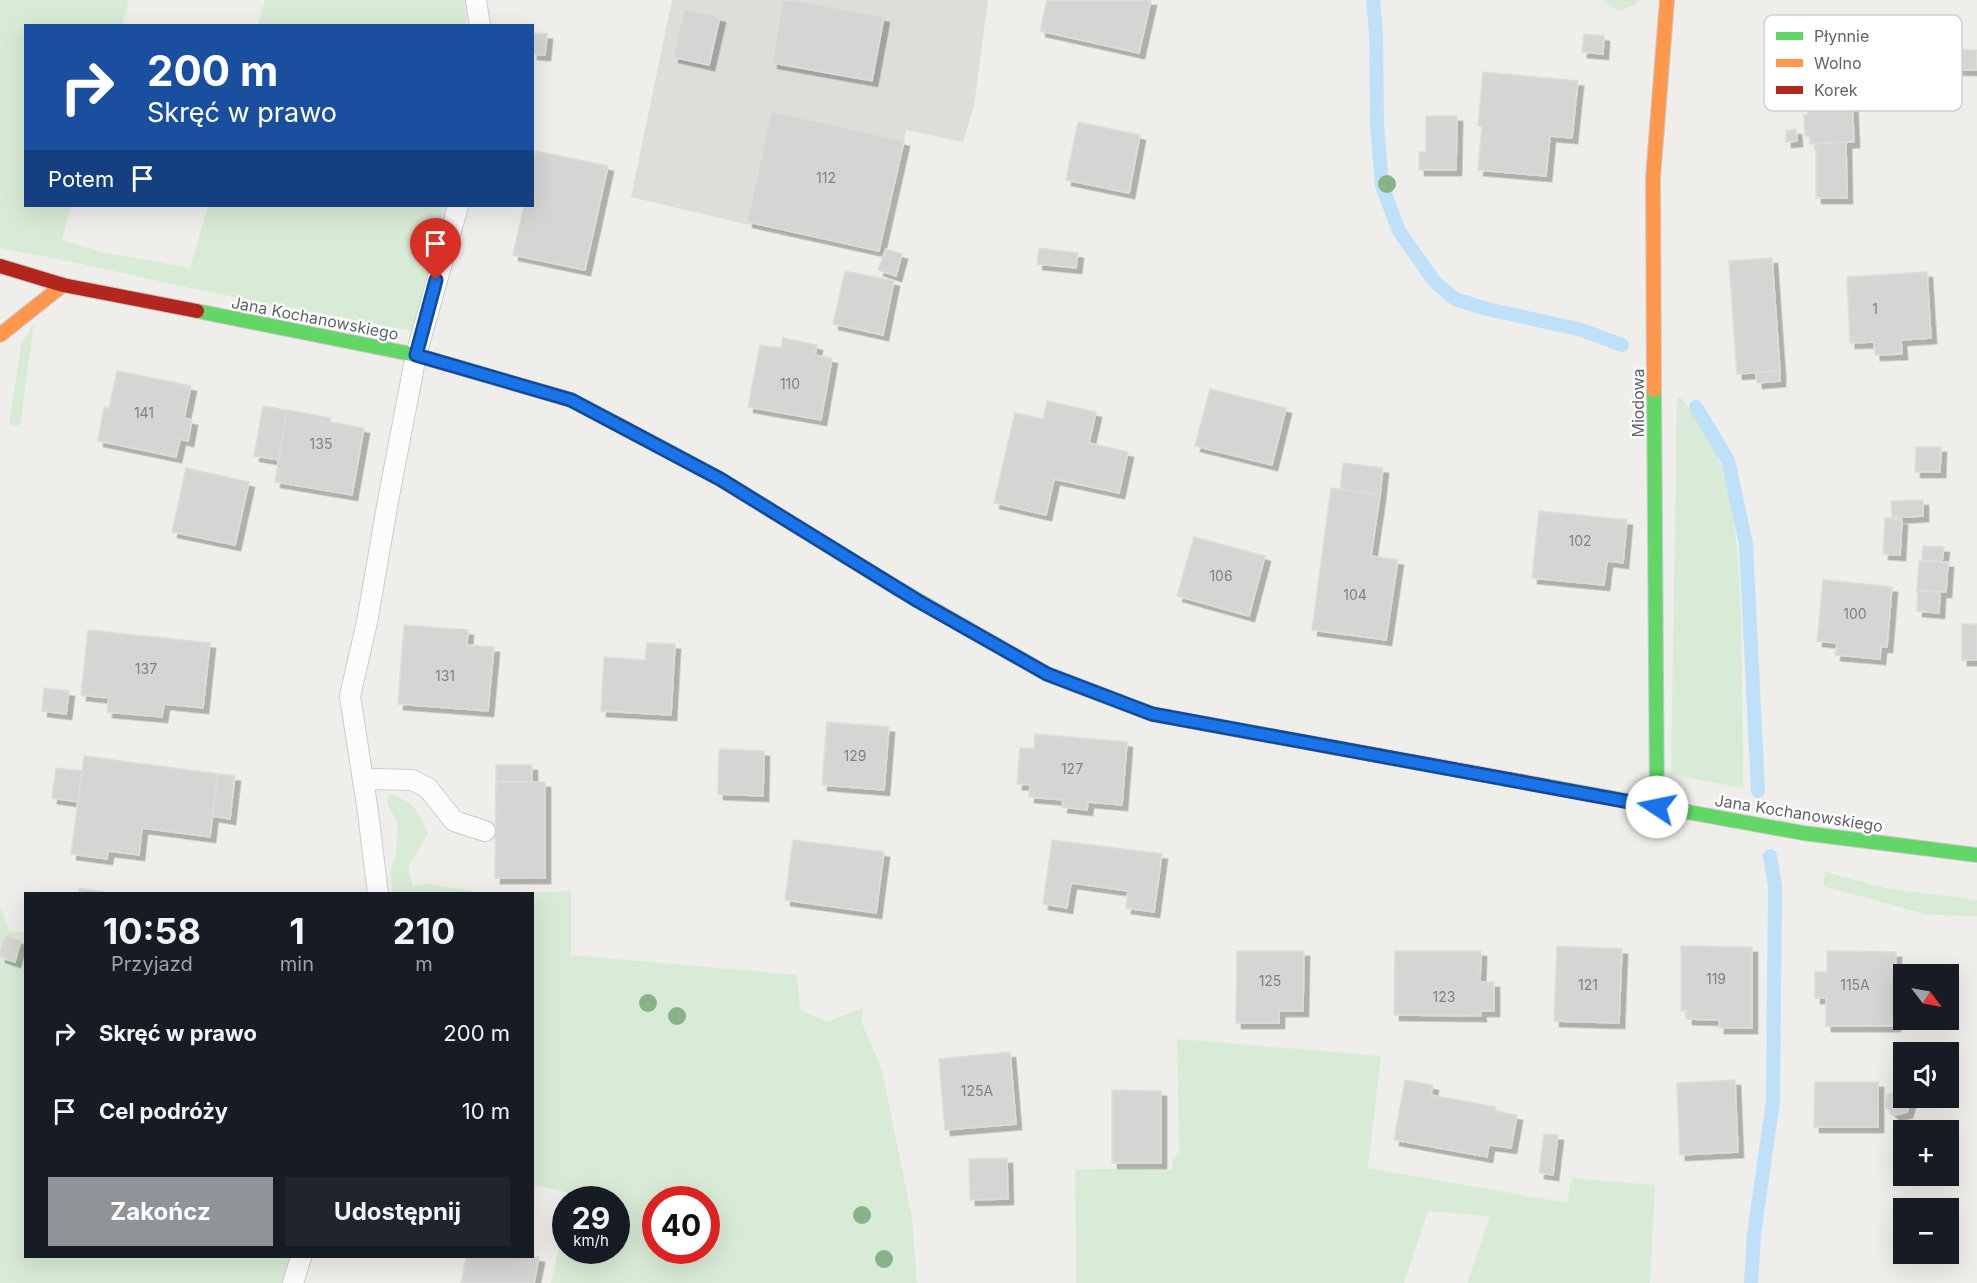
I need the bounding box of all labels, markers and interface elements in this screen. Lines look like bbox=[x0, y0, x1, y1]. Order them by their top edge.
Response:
legend bbox=[1764, 15, 1962, 111]
text: Płynnie bbox=[1814, 26, 1869, 46]
text: 200 m bbox=[147, 45, 278, 96]
icon: right bbox=[48, 48, 126, 126]
text: Wolno bbox=[1814, 53, 1861, 73]
text: Korek bbox=[1814, 80, 1858, 100]
text: Skręć w prawo bbox=[147, 96, 337, 129]
icon: arrive bbox=[126, 162, 159, 195]
text: Potem bbox=[48, 166, 114, 192]
house number: 112 bbox=[816, 169, 836, 186]
pin bbox=[410, 218, 461, 280]
icon: arrive bbox=[419, 227, 452, 260]
street label: Jana Kochanowskiego bbox=[230, 292, 400, 344]
house number: 1 bbox=[1872, 300, 1878, 317]
street label: Miodowa bbox=[1628, 368, 1648, 438]
house number: 110 bbox=[780, 375, 800, 392]
house number: 141 bbox=[134, 404, 154, 421]
house number: 135 bbox=[310, 435, 332, 452]
house number: 102 bbox=[1568, 532, 1592, 549]
house number: 106 bbox=[1209, 567, 1233, 584]
house number: 104 bbox=[1343, 586, 1367, 603]
house number: 100 bbox=[1843, 605, 1867, 622]
house number: 137 bbox=[135, 660, 157, 677]
house number: 131 bbox=[435, 667, 455, 684]
house number: 129 bbox=[844, 747, 866, 764]
house number: 127 bbox=[1061, 760, 1083, 777]
position arrow bbox=[1625, 775, 1689, 839]
street label: Jana Kochanowskiego bbox=[1713, 790, 1885, 836]
text: 10:58 bbox=[103, 909, 201, 953]
text: 1 bbox=[289, 909, 305, 953]
text: 210 bbox=[393, 909, 455, 953]
text: Przyjazd bbox=[111, 952, 193, 976]
text: min bbox=[280, 952, 314, 976]
text: m bbox=[415, 952, 433, 976]
north arrow bbox=[1893, 964, 1959, 1030]
map controls bbox=[1893, 964, 1959, 1264]
house number: 119 bbox=[1706, 970, 1726, 987]
house number: 125 bbox=[1259, 972, 1281, 989]
house number: 121 bbox=[1578, 976, 1598, 993]
house number: 115A bbox=[1840, 976, 1870, 993]
house number: 123 bbox=[1433, 988, 1455, 1005]
icon: right bbox=[48, 1017, 81, 1050]
text: Skręć w prawo bbox=[99, 1020, 257, 1046]
text: 200 m bbox=[443, 1020, 510, 1046]
button: sound bbox=[1893, 1042, 1959, 1108]
house number: 125A bbox=[961, 1082, 994, 1099]
icon: arrive bbox=[48, 1095, 81, 1128]
text: Cel podróży bbox=[99, 1098, 228, 1124]
text: 10 m bbox=[462, 1098, 510, 1124]
button: + bbox=[1893, 1120, 1959, 1186]
button: Zakończ bbox=[48, 1177, 273, 1246]
button: Udostępnij bbox=[285, 1177, 510, 1246]
speed limit sign: 40 bbox=[642, 1186, 720, 1264]
button: − bbox=[1893, 1198, 1959, 1264]
text: 29 bbox=[572, 1200, 610, 1236]
text: km/h bbox=[573, 1231, 609, 1250]

